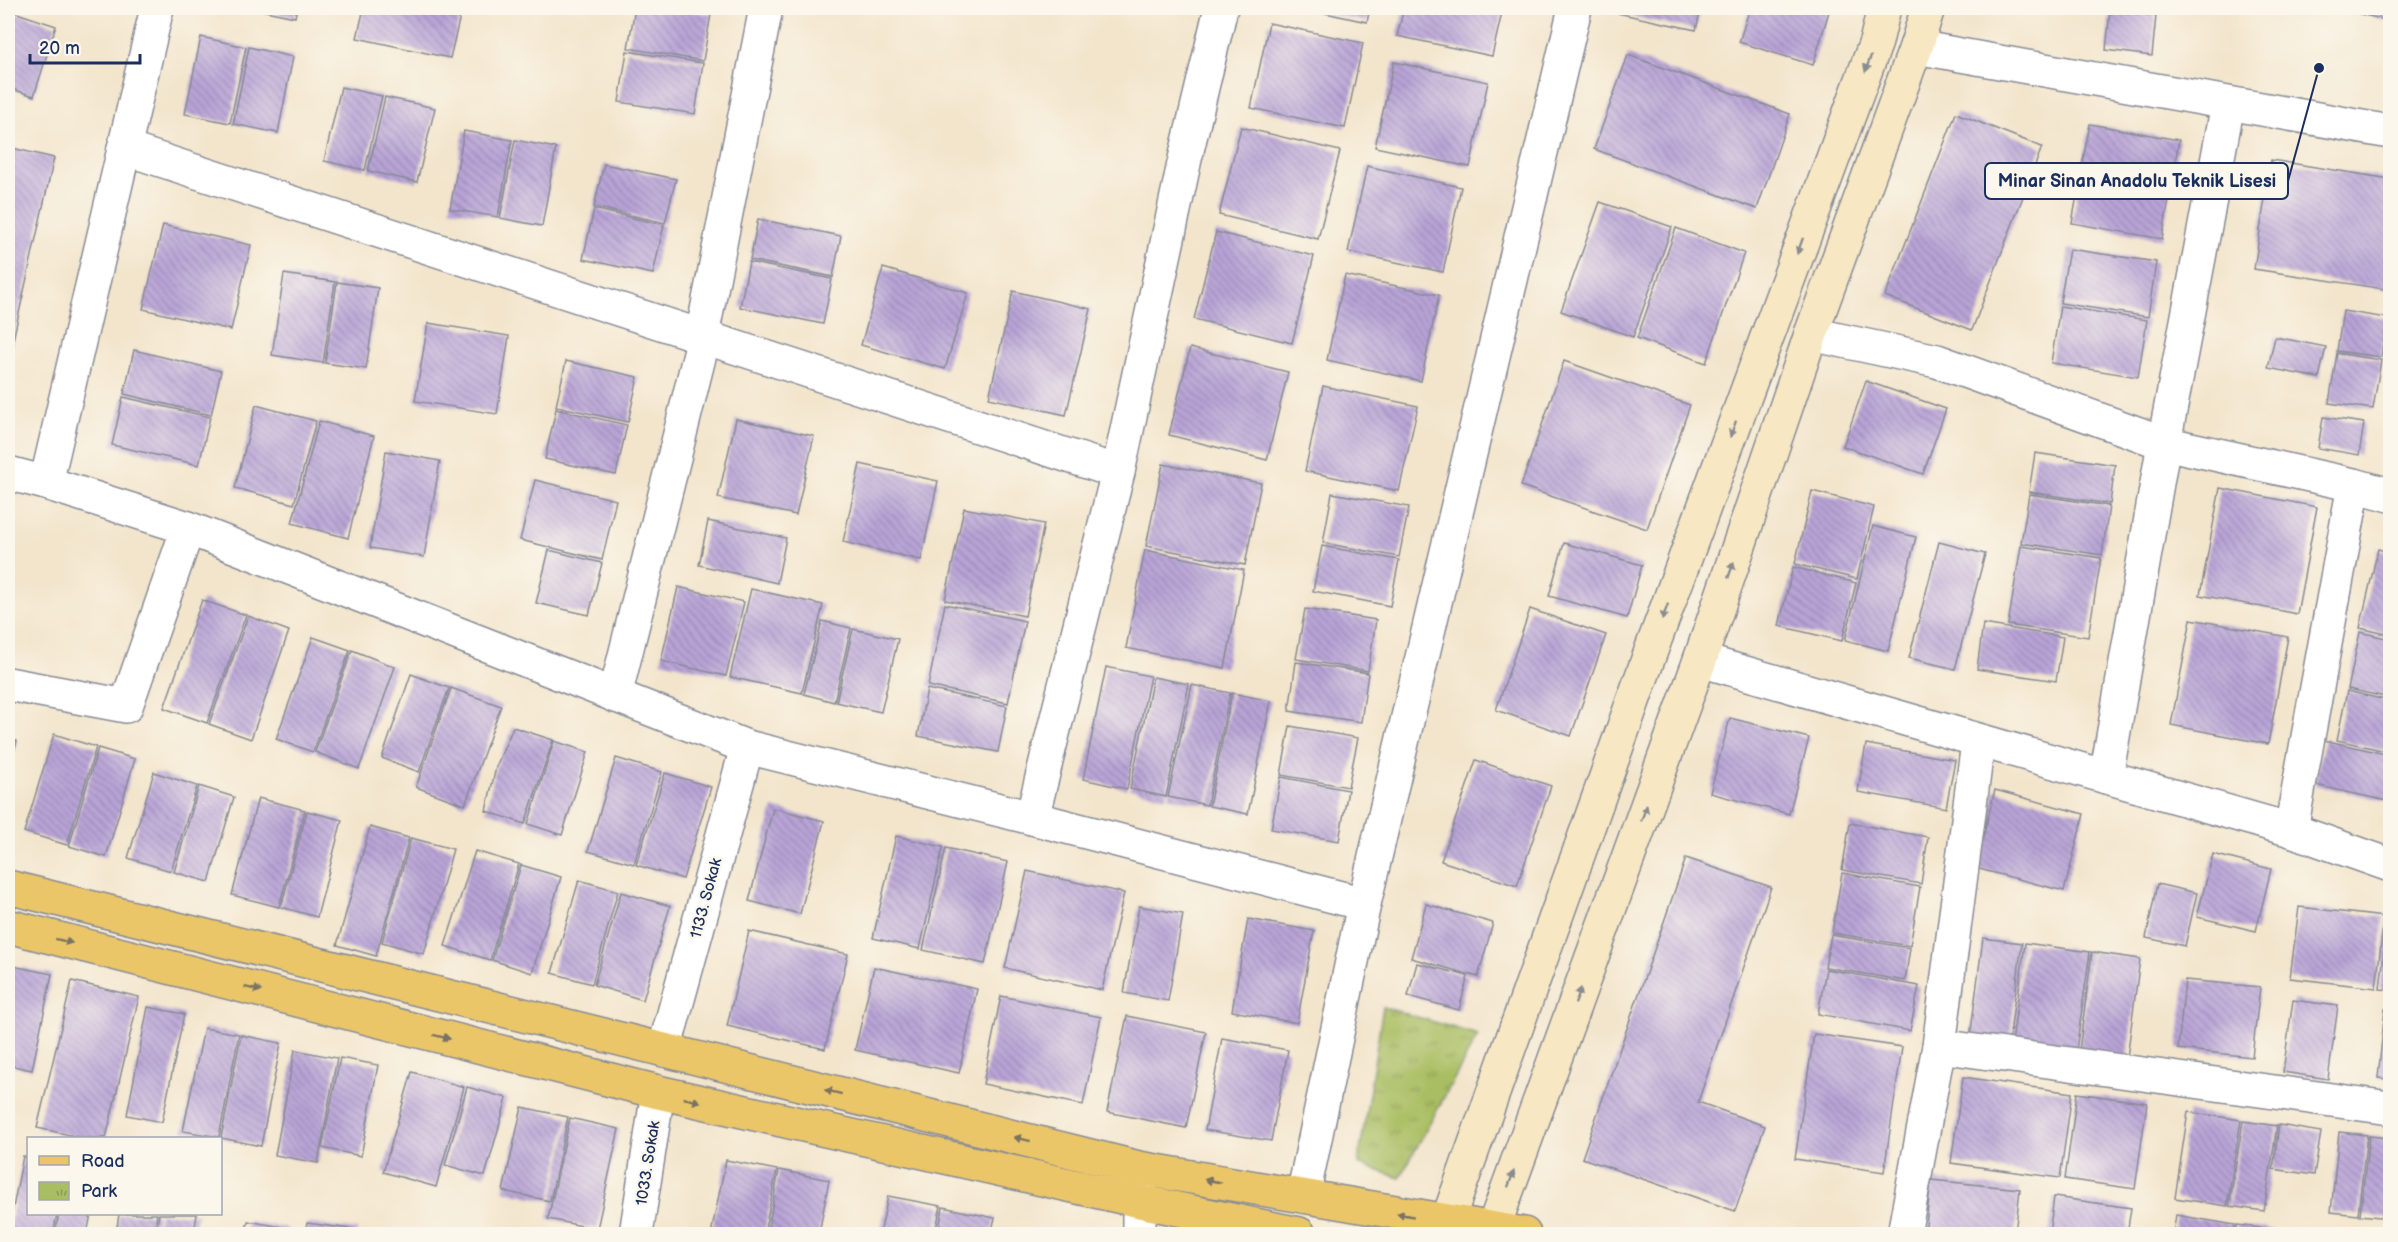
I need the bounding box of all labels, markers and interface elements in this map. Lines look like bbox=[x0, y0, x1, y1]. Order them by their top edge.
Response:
scale bar bbox=[30, 27, 140, 65]
text: 20 m bbox=[39, 38, 80, 59]
one-way arrow bbox=[1863, 55, 1873, 73]
callout: Minar Sinan Anadolu Teknik Lisesi bbox=[1985, 163, 2288, 199]
text: Minar Sinan Anadolu Teknik Lisesi bbox=[1998, 171, 2276, 192]
one-way arrow bbox=[1795, 238, 1805, 256]
one-way arrow bbox=[1727, 421, 1737, 439]
one-way arrow bbox=[1726, 561, 1736, 579]
one-way arrow bbox=[1660, 603, 1670, 621]
one-way arrow bbox=[1640, 804, 1650, 822]
street label: 1133. Sokak bbox=[687, 856, 726, 941]
one-way arrow bbox=[55, 936, 73, 946]
one-way arrow bbox=[244, 984, 262, 994]
one-way arrow bbox=[1573, 987, 1583, 1005]
one-way arrow bbox=[433, 1032, 451, 1042]
one-way arrow bbox=[824, 1087, 842, 1097]
one-way arrow bbox=[683, 1095, 702, 1105]
street label: 1033. Sokak bbox=[632, 1119, 665, 1207]
one-way arrow bbox=[1013, 1134, 1031, 1143]
legend bbox=[27, 1137, 222, 1215]
text: Road bbox=[81, 1151, 125, 1172]
one-way arrow bbox=[1507, 1170, 1516, 1188]
one-way arrow bbox=[1203, 1176, 1222, 1185]
text: Park bbox=[81, 1181, 117, 1202]
one-way arrow bbox=[1395, 1210, 1414, 1219]

